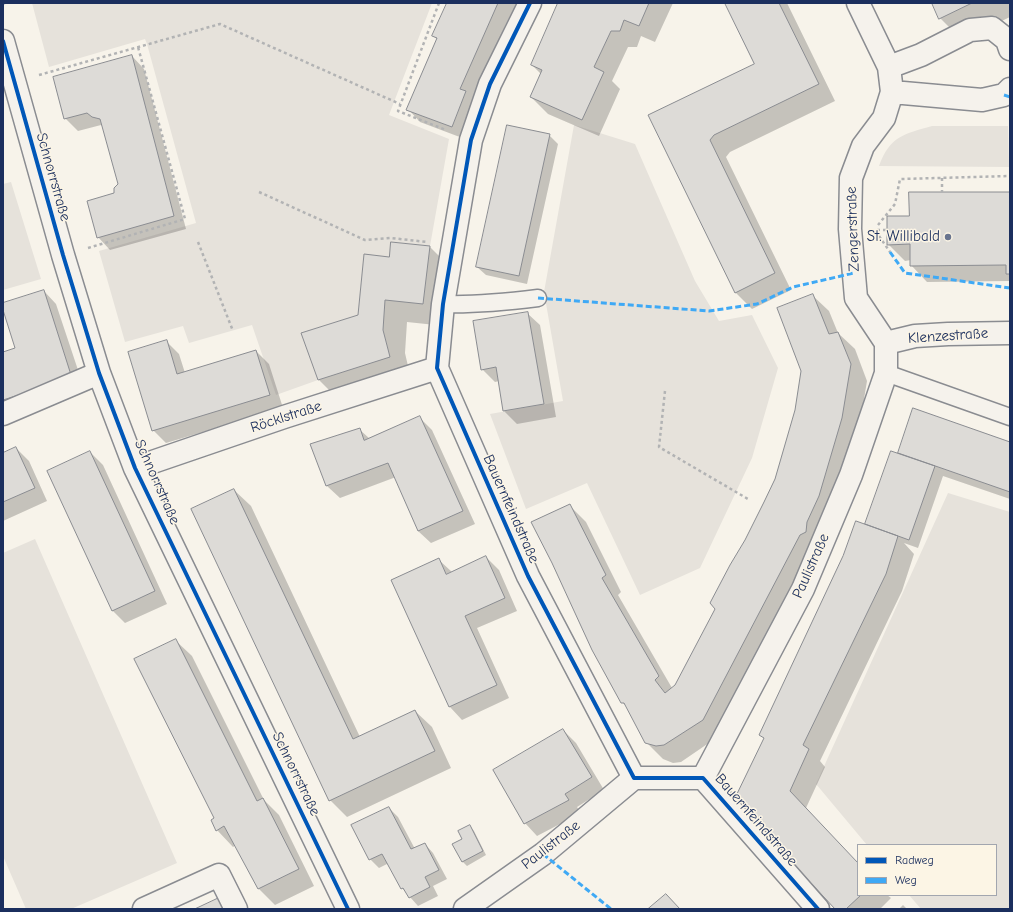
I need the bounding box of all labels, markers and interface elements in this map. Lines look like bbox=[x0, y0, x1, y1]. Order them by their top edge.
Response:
street label: Schnorrstraße bbox=[32, 131, 74, 223]
street label: Zengerstraße bbox=[843, 186, 863, 272]
place label: St. Willibald bbox=[867, 228, 940, 246]
marker: St. Willibald bbox=[943, 232, 953, 242]
street label: Klenzestraße bbox=[907, 324, 989, 348]
street label: Röcklstraße bbox=[248, 397, 324, 437]
street label: Schnorrstraße bbox=[130, 437, 184, 527]
street label: Bauernfeindstraße bbox=[479, 452, 543, 566]
street label: Paulistraße bbox=[789, 531, 833, 601]
street label: Schnorrstraße bbox=[268, 729, 324, 819]
street label: Bauernfeindstraße bbox=[711, 770, 801, 870]
street label: Paulistraße bbox=[518, 817, 584, 873]
legend bbox=[857, 844, 997, 896]
text: Radweg bbox=[895, 853, 934, 867]
text: Weg bbox=[895, 873, 917, 887]

